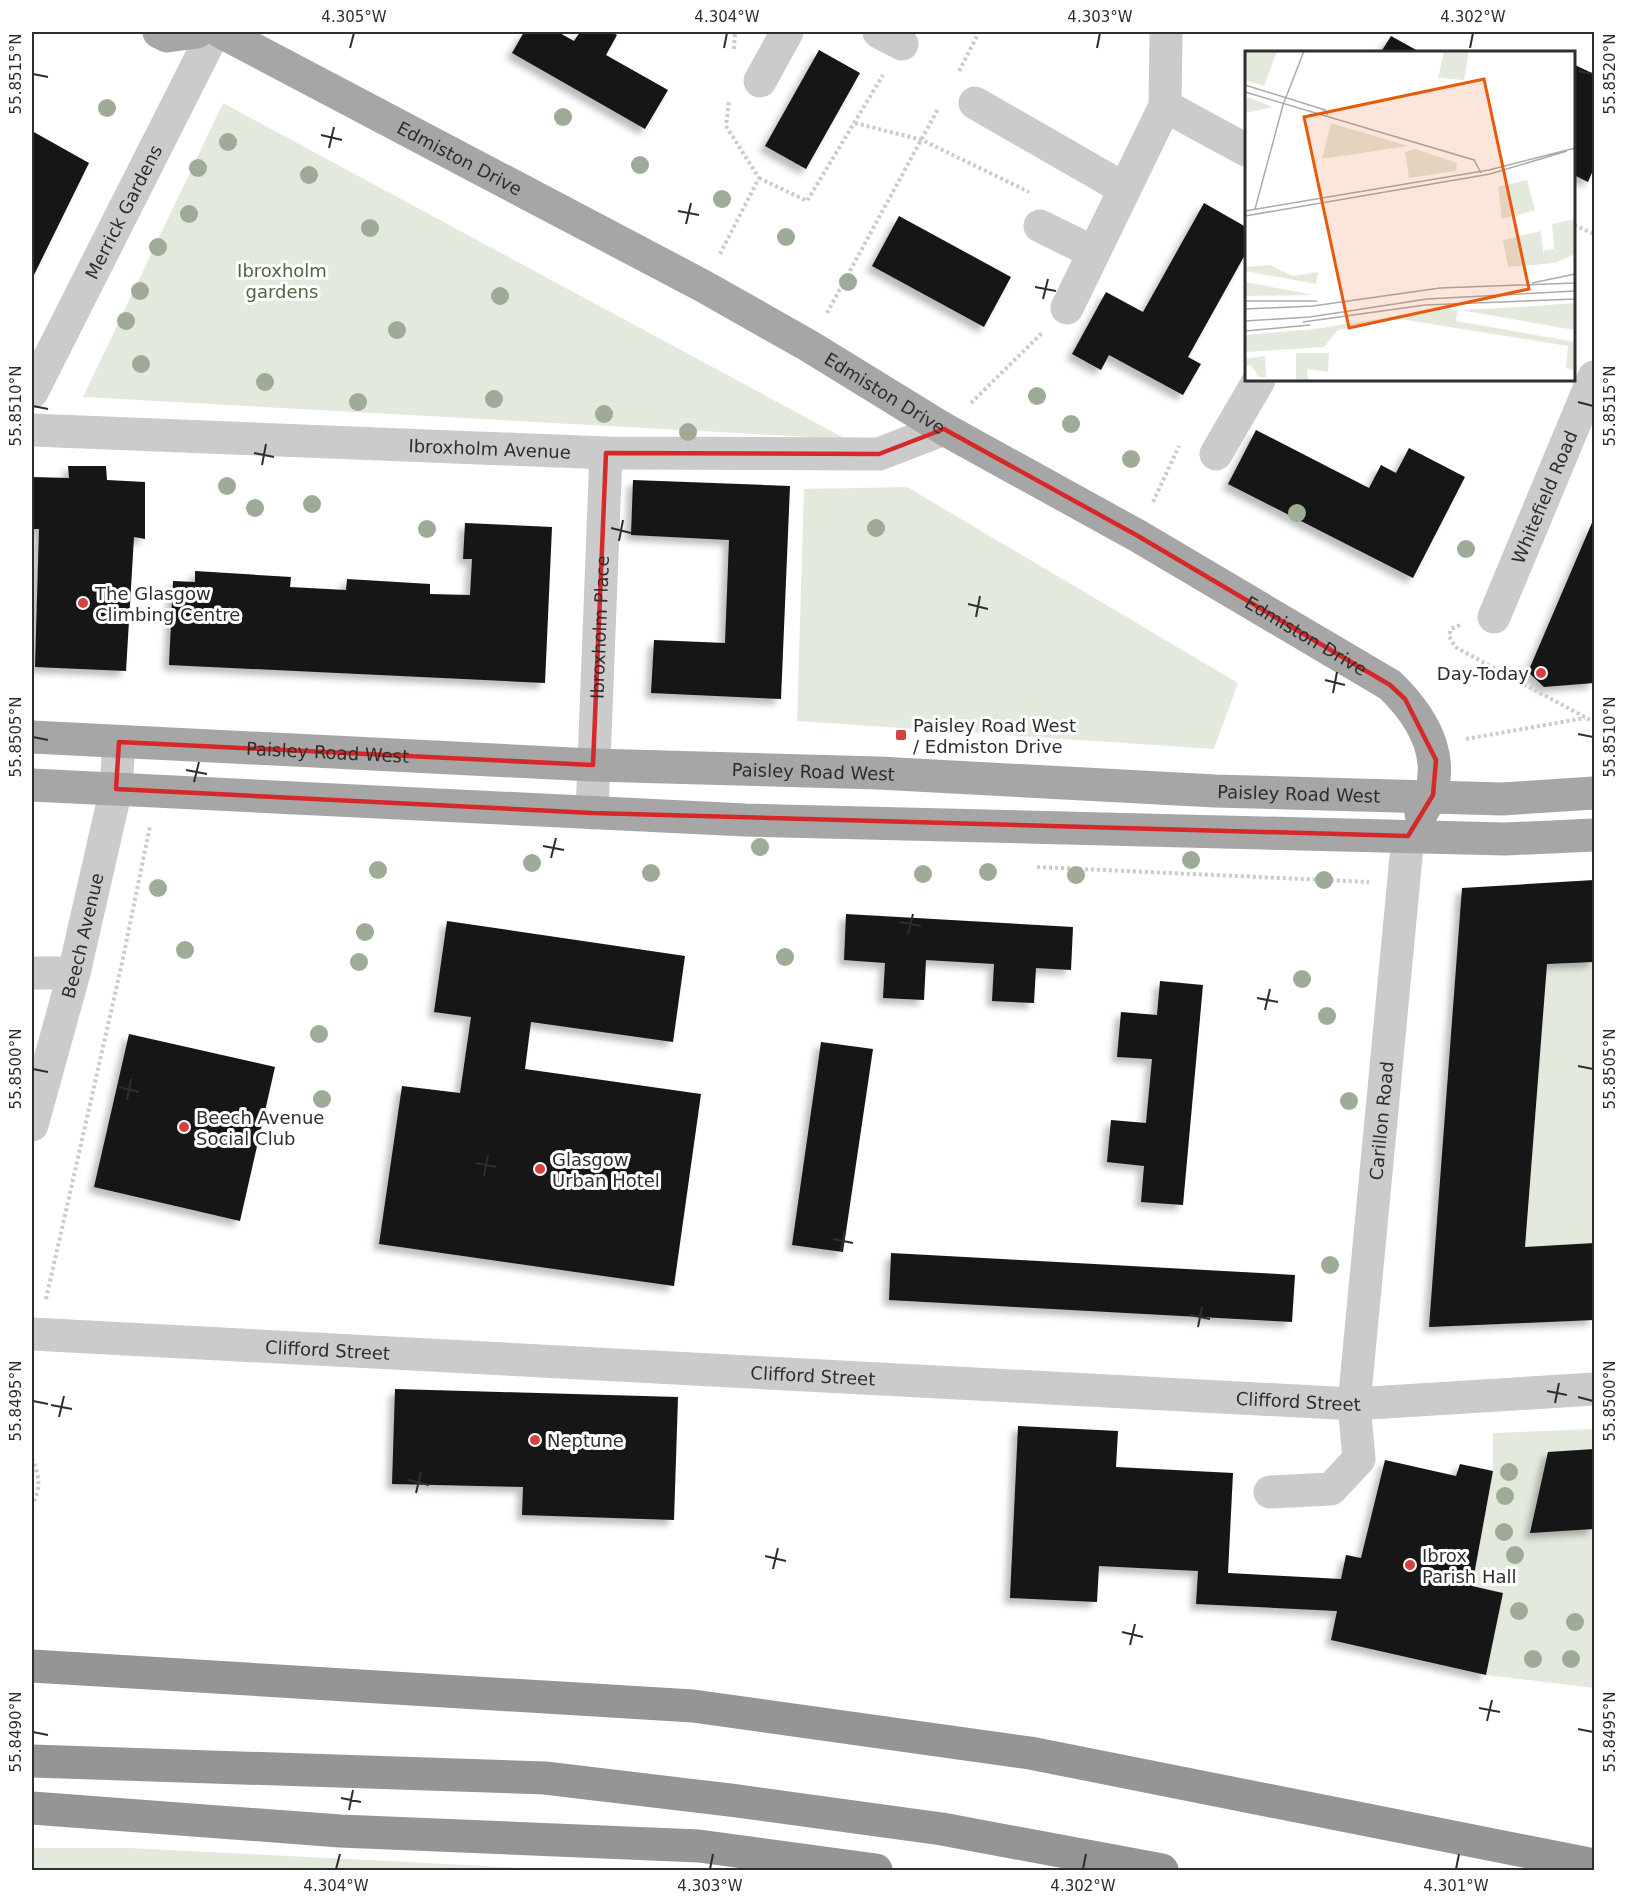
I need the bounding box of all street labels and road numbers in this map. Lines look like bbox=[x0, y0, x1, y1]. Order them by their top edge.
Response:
street label: Edmiston Drive bbox=[394, 116, 526, 199]
street label: Merrick Gardens bbox=[80, 141, 166, 282]
street label: Edmiston Drive bbox=[821, 348, 949, 438]
street label: Whitefield Road bbox=[1507, 427, 1581, 567]
street label: Ibroxholm Avenue bbox=[408, 435, 571, 462]
street label: Ibroxholm Place bbox=[586, 555, 613, 699]
street label: Edmiston Drive bbox=[1241, 591, 1371, 680]
street label: Paisley Road West bbox=[246, 737, 410, 766]
street label: Paisley Road West bbox=[731, 758, 895, 784]
street label: Paisley Road West bbox=[1217, 781, 1381, 806]
street label: Beech Avenue bbox=[57, 871, 107, 1001]
street label: Carillon Road bbox=[1365, 1060, 1397, 1181]
street label: Clifford Street bbox=[265, 1336, 391, 1363]
street label: Clifford Street bbox=[750, 1362, 876, 1389]
street label: Clifford Street bbox=[1235, 1387, 1361, 1415]

